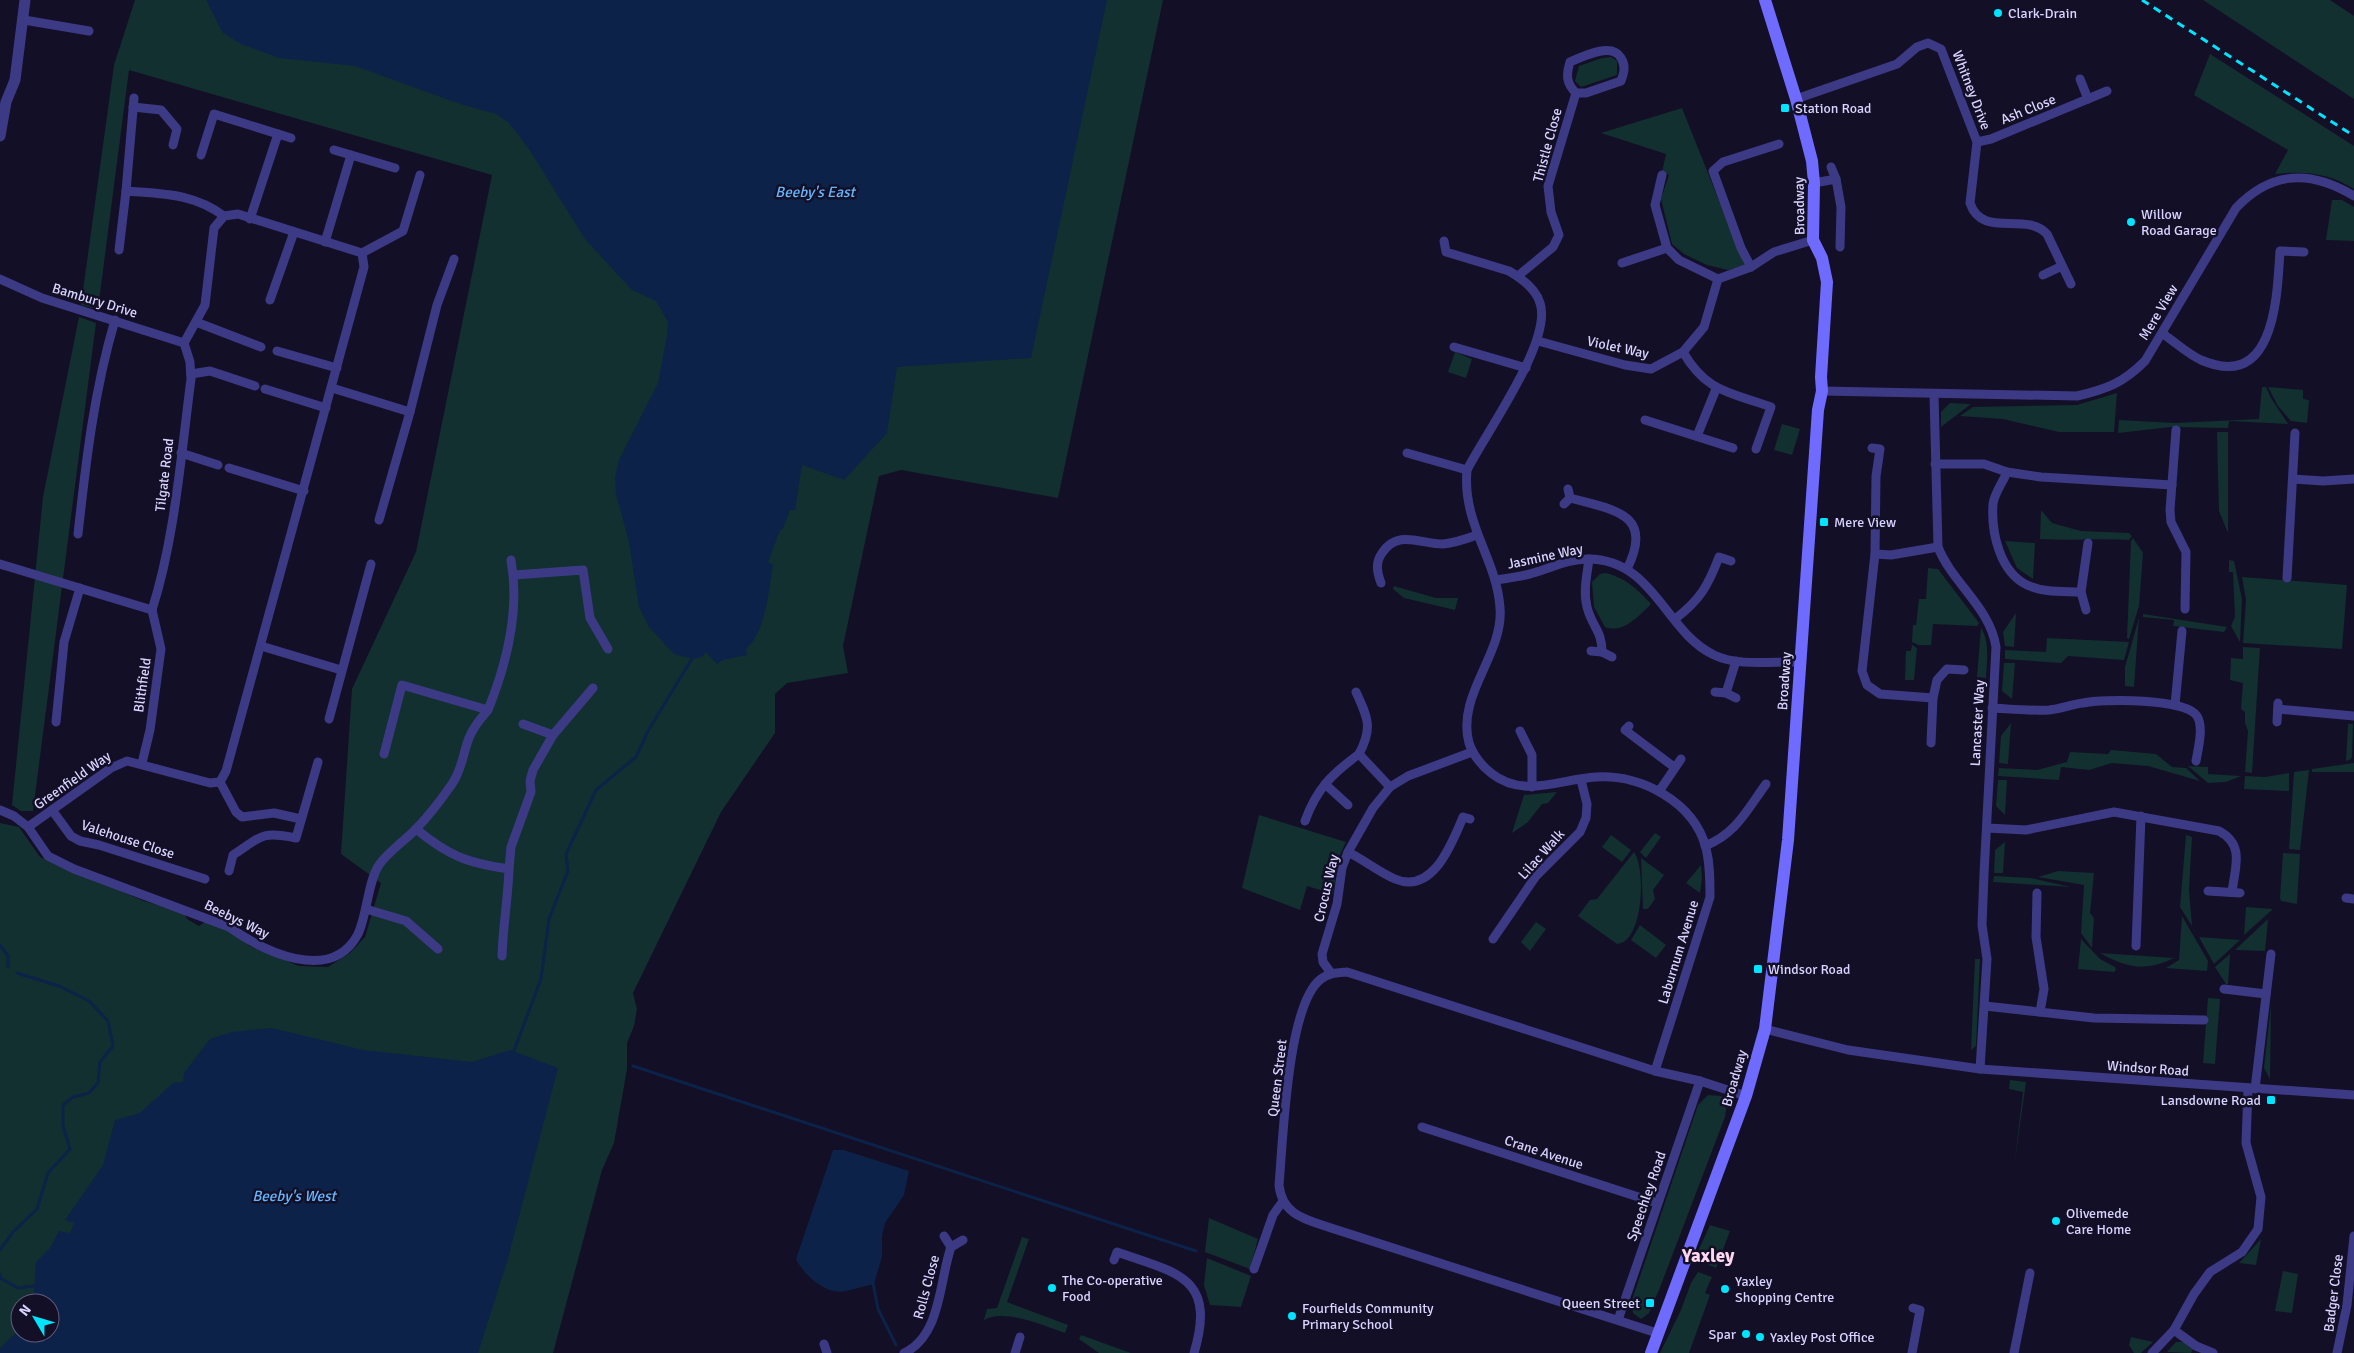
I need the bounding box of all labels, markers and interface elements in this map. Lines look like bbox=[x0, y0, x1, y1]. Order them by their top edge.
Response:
place label: Clark-Drain bbox=[2008, 5, 2077, 22]
marker: Clark-Drain bbox=[1992, 7, 2004, 19]
street label: Whitney Drive bbox=[1949, 48, 1994, 132]
street label: Ash Close bbox=[1998, 91, 2058, 128]
place label: Station Road bbox=[1795, 100, 1871, 117]
marker: Station Road bbox=[1779, 102, 1791, 114]
street label: Thistle Close bbox=[1529, 106, 1566, 184]
street label: Broadway bbox=[1790, 176, 1809, 235]
water label: Beeby's East bbox=[775, 183, 857, 201]
place label: Willow Road Garage bbox=[2141, 206, 2217, 239]
marker: Willow Road Garage bbox=[2125, 216, 2137, 228]
street label: Bambury Drive bbox=[50, 279, 140, 322]
street label: Mere View bbox=[2135, 281, 2182, 343]
street label: Violet Way bbox=[1585, 333, 1651, 362]
street label: Tilgate Road bbox=[152, 437, 177, 513]
place label: Mere View bbox=[1834, 514, 1896, 531]
marker: Mere View bbox=[1818, 516, 1830, 528]
street label: Jasmine Way bbox=[1506, 540, 1585, 573]
street label: Broadway bbox=[1774, 651, 1795, 711]
street label: Blithfield bbox=[130, 656, 155, 714]
street label: Lancaster Way bbox=[1967, 679, 1988, 767]
street label: Greenfield Way bbox=[31, 747, 114, 813]
street label: Valehouse Close bbox=[79, 816, 177, 863]
street label: Lilac Walk bbox=[1515, 826, 1568, 883]
street label: Crocus Way bbox=[1310, 852, 1343, 924]
street label: Beebys Way bbox=[201, 896, 273, 943]
street label: Laburnum Avenue bbox=[1655, 898, 1702, 1006]
place label: Windsor Road bbox=[1768, 961, 1850, 978]
marker: Windsor Road bbox=[1752, 963, 1764, 975]
street label: Queen Street bbox=[1264, 1038, 1291, 1118]
street label: Broadway bbox=[1718, 1047, 1751, 1109]
street label: Windsor Road bbox=[2106, 1057, 2190, 1080]
place label: Lansdowne Road bbox=[2161, 1092, 2261, 1109]
marker: Lansdowne Road bbox=[2265, 1094, 2277, 1106]
street label: Crane Avenue bbox=[1502, 1132, 1586, 1173]
street label: Speechley Road bbox=[1623, 1149, 1670, 1243]
water label: Beeby's West bbox=[252, 1187, 337, 1205]
place label: Olivemede Care Home bbox=[2066, 1205, 2131, 1238]
marker: Olivemede Care Home bbox=[2050, 1215, 2062, 1227]
district label: Yaxley bbox=[1681, 1244, 1735, 1268]
street label: Rolls Close bbox=[910, 1253, 943, 1321]
street label: Badger Close bbox=[2320, 1253, 2347, 1333]
place label: The Co-operative Food bbox=[1062, 1272, 1163, 1305]
place label: Yaxley Shopping Centre bbox=[1735, 1273, 1834, 1306]
marker: The Co-operative Food bbox=[1046, 1282, 1058, 1294]
marker: Yaxley Shopping Centre bbox=[1719, 1283, 1731, 1295]
north arrow bbox=[10, 1293, 60, 1343]
place label: Queen Street bbox=[1562, 1295, 1640, 1312]
marker: Queen Street bbox=[1644, 1297, 1656, 1309]
place label: Fourfields Community Primary School bbox=[1302, 1300, 1434, 1333]
text: N bbox=[15, 1301, 35, 1319]
marker: Fourfields Community Primary School bbox=[1286, 1310, 1298, 1322]
place label: Spar bbox=[1709, 1326, 1737, 1343]
marker: Spar bbox=[1740, 1328, 1752, 1340]
place label: Yaxley Post Office bbox=[1770, 1329, 1875, 1346]
marker: Yaxley Post Office bbox=[1754, 1331, 1766, 1343]

